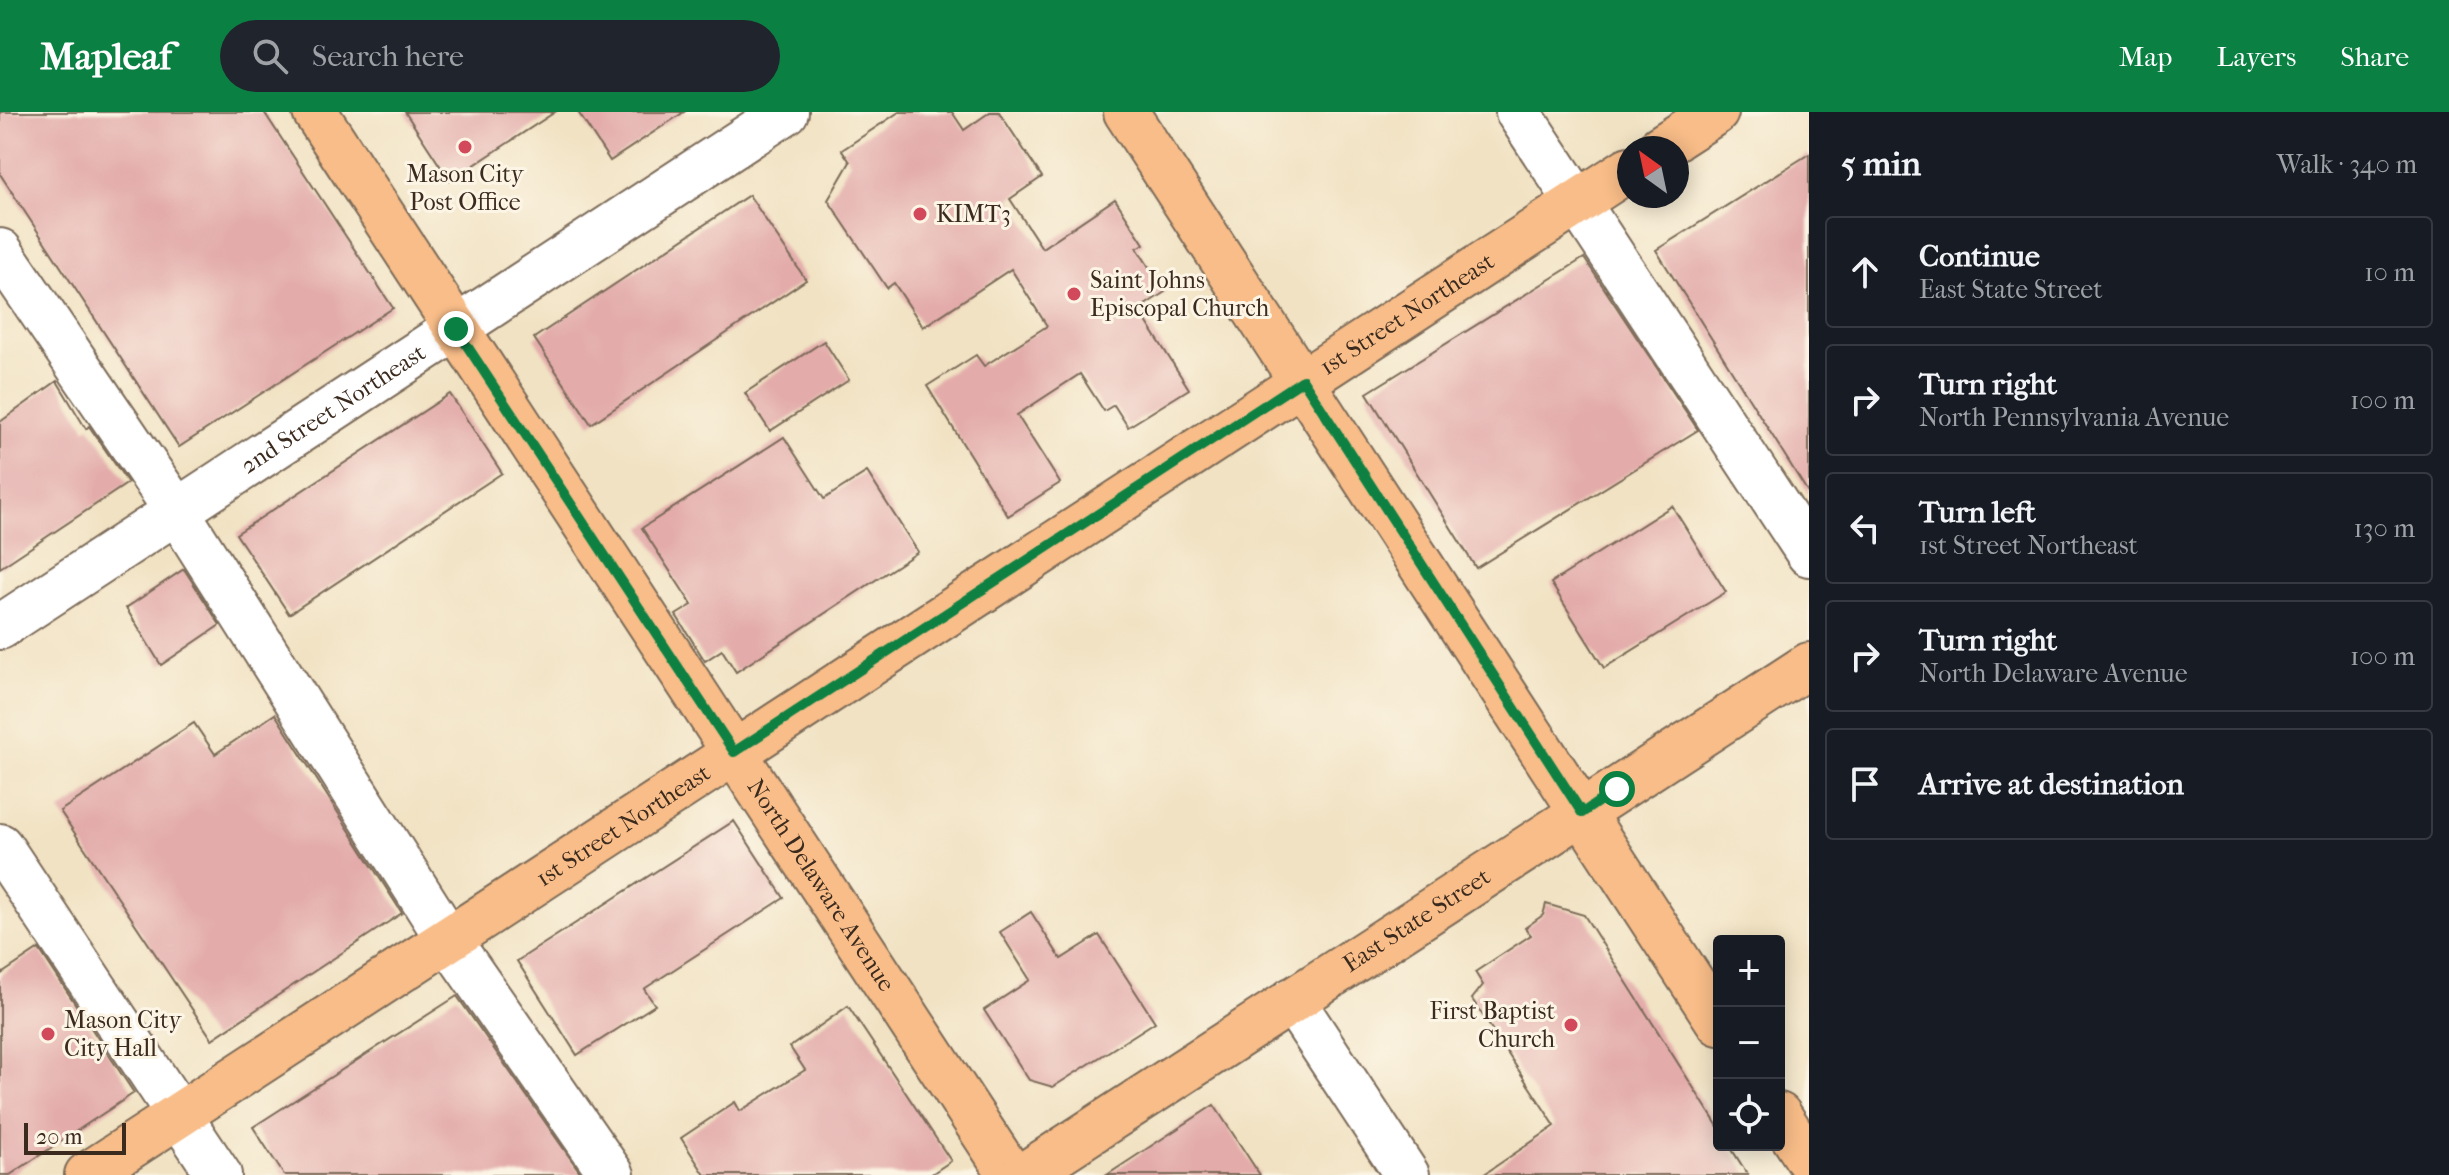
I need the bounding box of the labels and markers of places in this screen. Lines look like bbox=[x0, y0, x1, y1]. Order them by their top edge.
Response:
marker: Mason City Post Office bbox=[456, 138, 474, 156]
place label: Mason City Post Office bbox=[406, 160, 525, 216]
place label: KIMT3 bbox=[936, 200, 1011, 228]
marker: KIMT3 bbox=[911, 205, 929, 223]
place label: Saint Johns Episcopal Church bbox=[1090, 266, 1270, 322]
marker: Saint Johns Episcopal Church bbox=[1065, 285, 1083, 303]
place label: First Baptist Church bbox=[1429, 997, 1556, 1053]
place label: Mason City City Hall bbox=[64, 1006, 183, 1062]
marker: First Baptist Church bbox=[1562, 1016, 1580, 1034]
marker: Mason City City Hall bbox=[39, 1025, 57, 1043]

